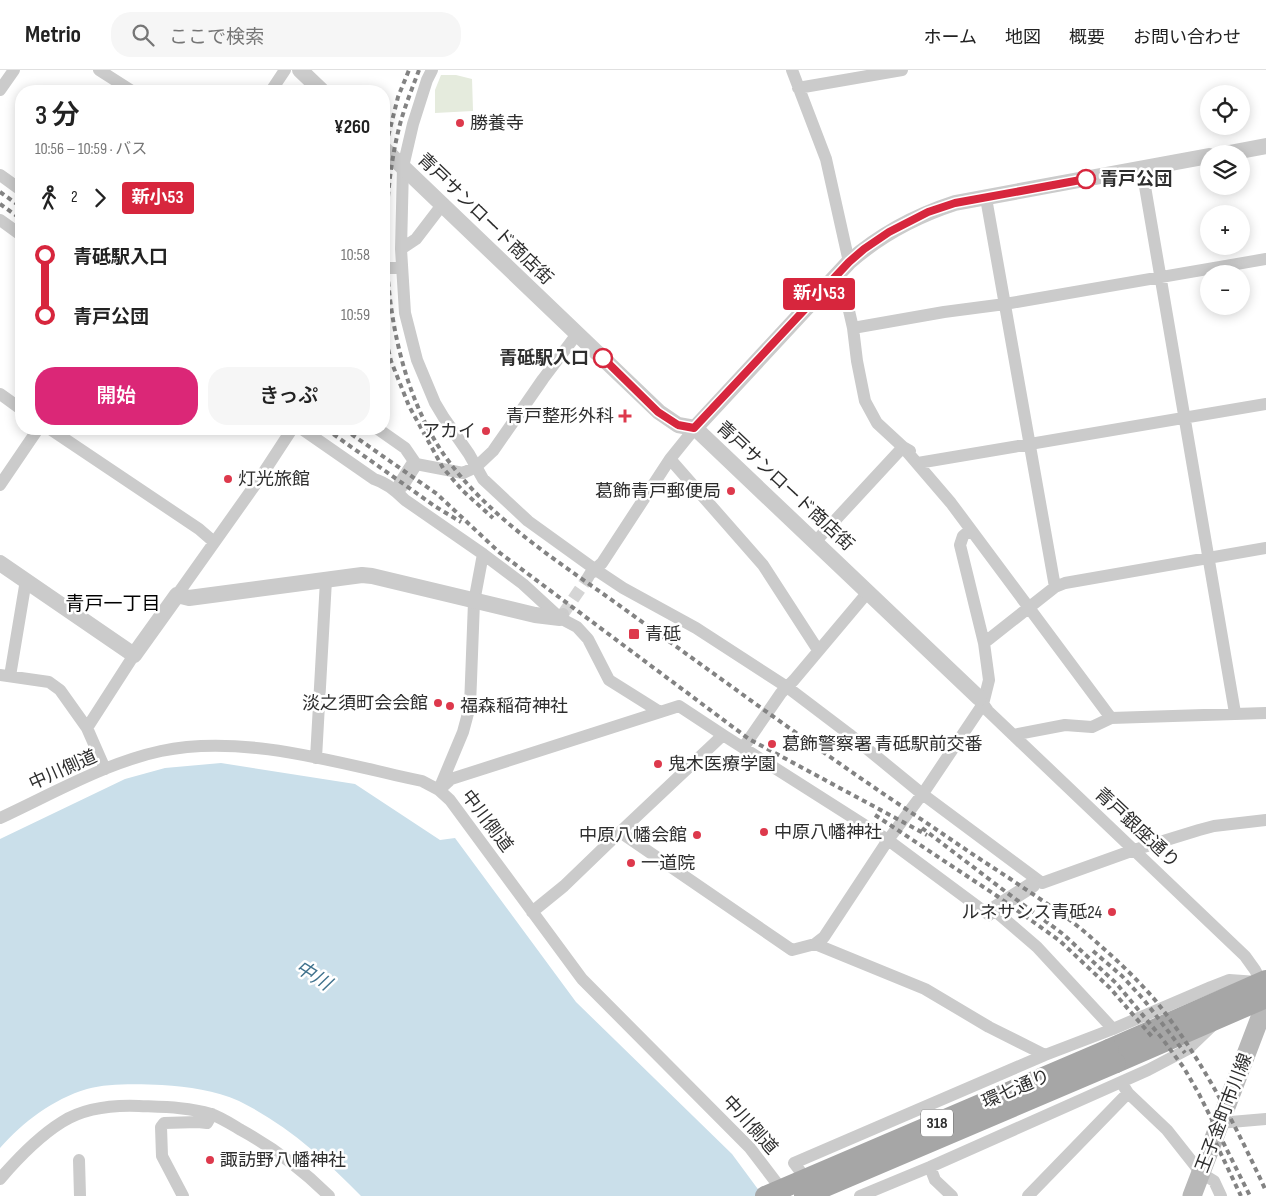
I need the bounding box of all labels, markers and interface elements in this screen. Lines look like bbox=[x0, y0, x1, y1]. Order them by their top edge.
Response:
search box bbox=[111, 12, 461, 57]
text: Metrio bbox=[25, 20, 81, 49]
icon: search bbox=[129, 21, 157, 49]
text: ここで検索 bbox=[169, 26, 264, 49]
text: ホーム bbox=[924, 27, 977, 48]
text: 地図 bbox=[1005, 27, 1041, 48]
text: 概要 bbox=[1069, 27, 1105, 48]
text: お問い合わせ bbox=[1133, 27, 1241, 48]
map controls bbox=[1200, 85, 1250, 315]
button: locate bbox=[1200, 85, 1250, 135]
text: 3 分 bbox=[35, 99, 80, 132]
place label: 勝養寺 bbox=[470, 113, 524, 134]
text: ¥260 bbox=[334, 116, 370, 139]
marker: 勝養寺 bbox=[454, 117, 466, 129]
text: 10:56 – 10:59 · バス bbox=[35, 140, 147, 159]
button: layers bbox=[1200, 145, 1250, 195]
street label: 青戸サンロード商店街 bbox=[413, 149, 557, 289]
marker: 青戸公団 bbox=[1076, 169, 1096, 189]
place label: 青戸公団 bbox=[1100, 169, 1172, 190]
icon: walk bbox=[35, 184, 63, 212]
icon: forward bbox=[86, 184, 114, 212]
text: 新小53 bbox=[132, 187, 184, 208]
text: 2 bbox=[71, 188, 78, 207]
button: + bbox=[1200, 205, 1250, 255]
text: 青砥駅入口 bbox=[73, 246, 168, 269]
text: 10:58 bbox=[341, 246, 370, 265]
button: − bbox=[1200, 265, 1250, 315]
line badge: 新小53 bbox=[784, 278, 854, 310]
text: 新小53 bbox=[793, 283, 845, 304]
text: 青戸公団 bbox=[73, 306, 149, 329]
text: 10:59 bbox=[341, 306, 370, 325]
place label: 青砥駅入口 bbox=[499, 348, 589, 369]
marker: 青砥駅入口 bbox=[593, 348, 613, 368]
button: 開始 bbox=[35, 367, 198, 425]
button: きっぷ bbox=[208, 367, 370, 425]
place label: 青戸整形外科 bbox=[506, 406, 614, 427]
marker: 青戸整形外科 bbox=[618, 409, 632, 423]
street label: 青戸サンロード商店街 bbox=[712, 417, 858, 555]
place label: アカイ bbox=[422, 421, 476, 442]
marker: アカイ bbox=[480, 425, 492, 437]
place label: 灯光旅館 bbox=[238, 469, 310, 490]
marker: 灯光旅館 bbox=[222, 473, 234, 485]
place label: 葛飾青戸郵便局 bbox=[595, 481, 721, 502]
marker: 葛飾青戸郵便局 bbox=[725, 485, 737, 497]
district label: 青戸一丁目 bbox=[65, 593, 161, 616]
place label: 青砥 bbox=[645, 624, 681, 645]
marker: 青砥 bbox=[627, 627, 641, 641]
place label: 淡之須町会会館 bbox=[302, 693, 428, 714]
place label: 福森稲荷神社 bbox=[460, 696, 568, 717]
marker: 淡之須町会会館 bbox=[432, 697, 444, 709]
marker: 福森稲荷神社 bbox=[444, 700, 456, 712]
place label: 葛飾警察署 青砥駅前交番 bbox=[782, 734, 983, 755]
marker: 葛飾警察署 青砥駅前交番 bbox=[766, 738, 778, 750]
street label: 中川側道 bbox=[26, 746, 100, 794]
place label: 鬼木医療学園 bbox=[668, 754, 776, 775]
marker: 鬼木医療学園 bbox=[652, 758, 664, 770]
street label: 青戸銀座通り bbox=[1090, 783, 1184, 873]
street label: 中川側道 bbox=[457, 786, 517, 856]
place label: 中原八幡神社 bbox=[774, 822, 882, 843]
place label: 中原八幡会館 bbox=[579, 825, 687, 846]
marker: 中原八幡神社 bbox=[758, 826, 770, 838]
marker: 中原八幡会館 bbox=[691, 829, 703, 841]
place label: 一道院 bbox=[641, 853, 695, 874]
marker: 一道院 bbox=[625, 857, 637, 869]
place label: ルネサンス青砥24 bbox=[962, 902, 1102, 923]
marker: ルネサンス青砥24 bbox=[1106, 906, 1118, 918]
water label: 中川 bbox=[291, 956, 337, 997]
street label: 王子金町市川線 bbox=[1192, 1050, 1256, 1176]
street label: 環七通り bbox=[979, 1065, 1053, 1113]
street label: 中川側道 bbox=[718, 1091, 782, 1159]
road number: 318 bbox=[921, 1110, 953, 1136]
place label: 諏訪野八幡神社 bbox=[220, 1150, 346, 1171]
marker: 諏訪野八幡神社 bbox=[204, 1154, 216, 1166]

